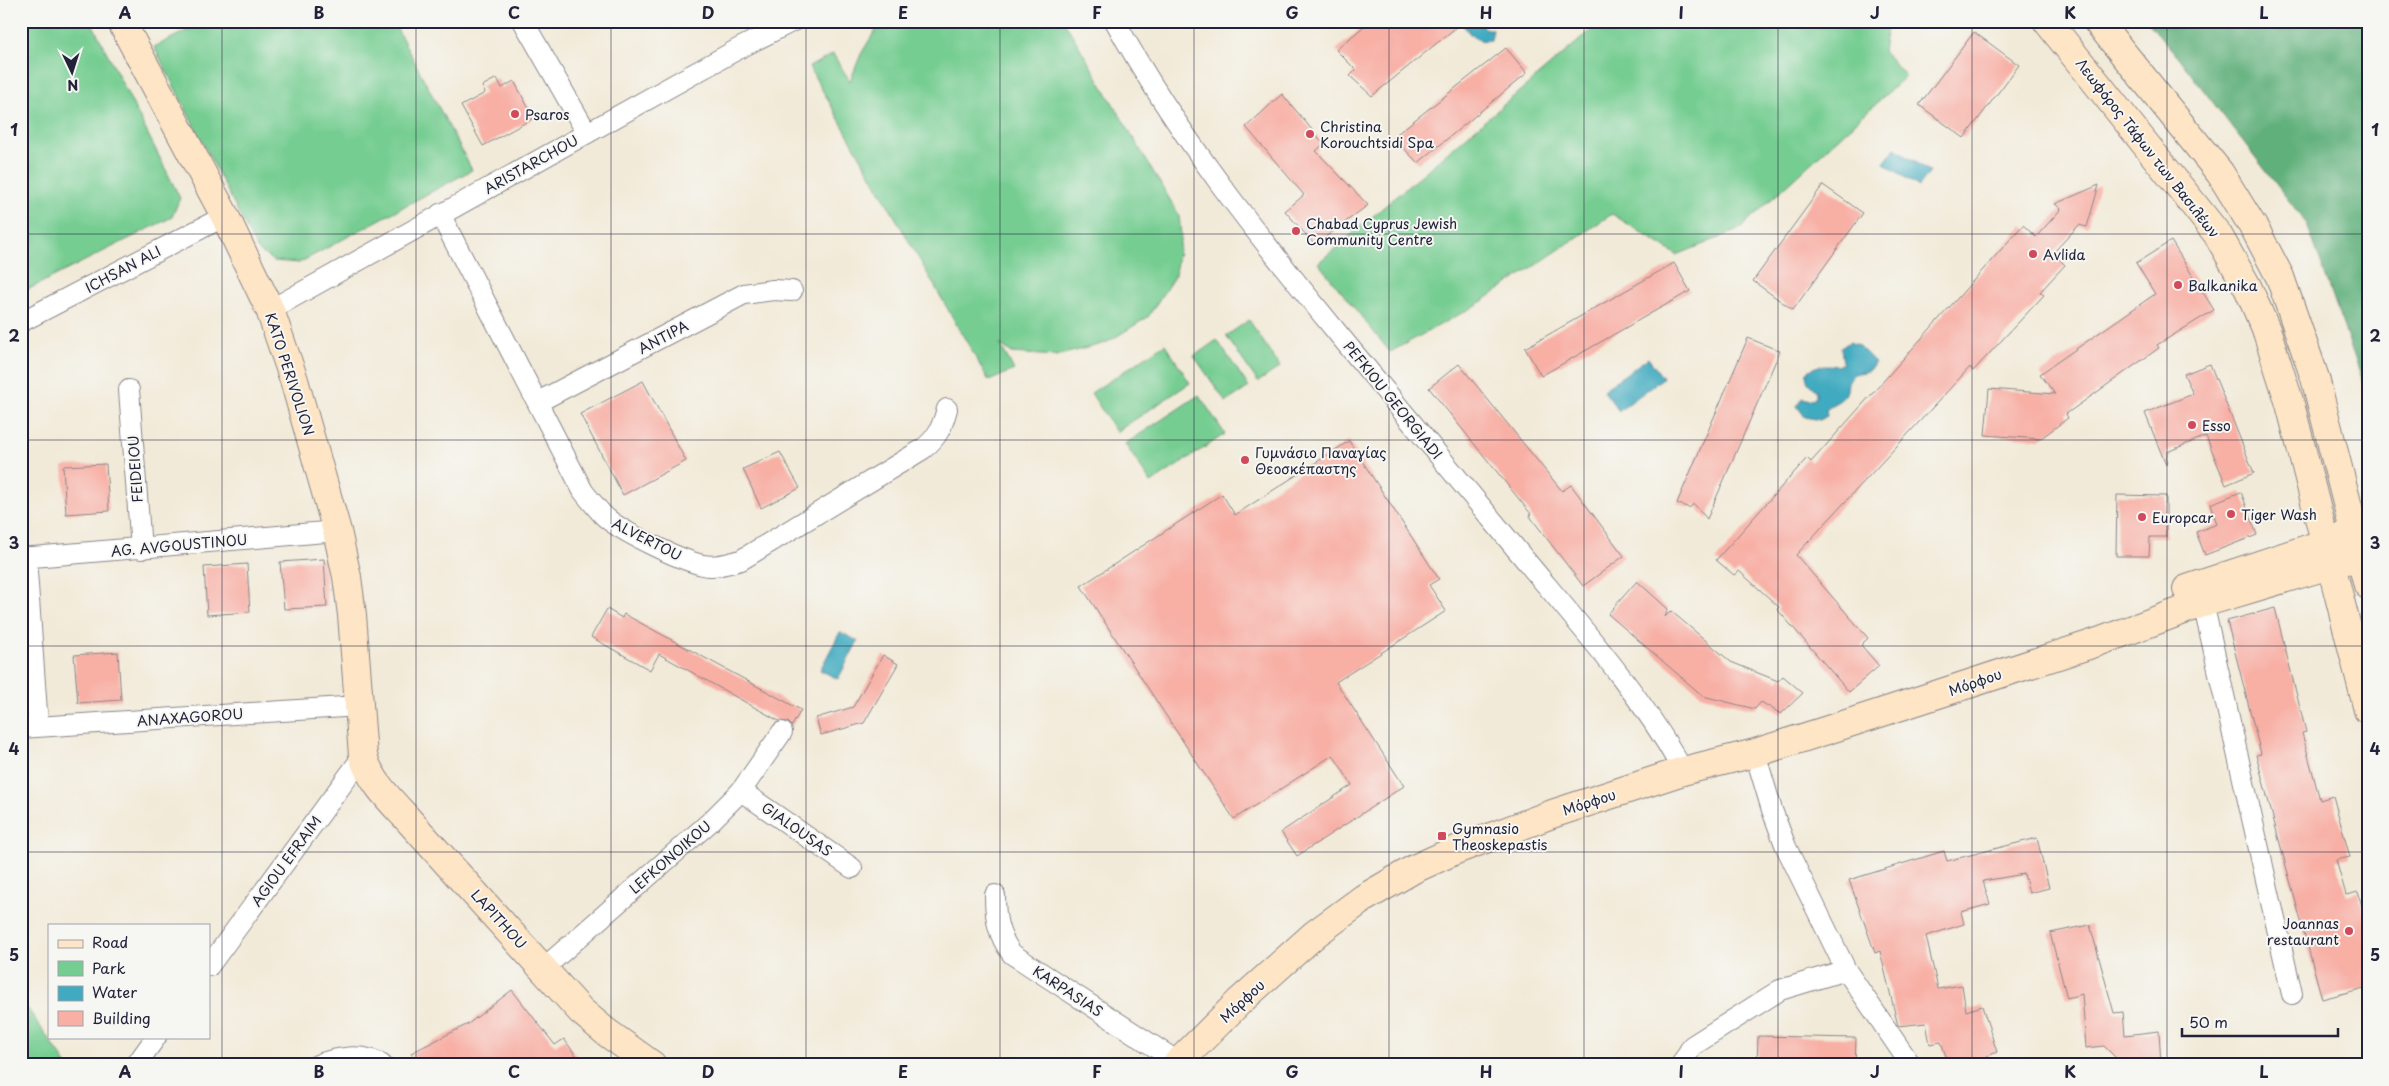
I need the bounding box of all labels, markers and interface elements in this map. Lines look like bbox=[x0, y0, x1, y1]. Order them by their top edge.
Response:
text: A bbox=[119, 0, 132, 24]
text: B bbox=[314, 0, 325, 24]
text: C bbox=[508, 0, 520, 24]
text: D bbox=[702, 0, 714, 24]
text: E bbox=[898, 0, 908, 24]
text: F bbox=[1092, 0, 1102, 24]
text: G bbox=[1285, 0, 1299, 24]
text: H bbox=[1480, 0, 1492, 24]
text: I bbox=[1678, 0, 1684, 24]
text: J bbox=[1870, 0, 1880, 24]
text: K bbox=[2064, 0, 2076, 24]
text: L bbox=[2259, 0, 2269, 24]
north arrow bbox=[48, 48, 98, 98]
street label: Λεωφόρος Τάφων των Βασιλέων bbox=[2071, 54, 2225, 242]
text: N bbox=[67, 75, 79, 96]
place label: Psaros bbox=[525, 104, 569, 125]
marker: Psaros bbox=[509, 108, 521, 120]
place label: Christina Korouchtsidi Spa bbox=[1320, 116, 1435, 153]
text: 1 bbox=[10, 117, 18, 141]
text: 1 bbox=[2371, 117, 2379, 141]
marker: Christina Korouchtsidi Spa bbox=[1304, 128, 1316, 140]
street label: ARISTARCHOU bbox=[480, 129, 582, 199]
place label: Chabad Cyprus Jewish Community Centre bbox=[1306, 213, 1457, 250]
marker: Chabad Cyprus Jewish Community Centre bbox=[1290, 225, 1302, 237]
street label: ICHSAN ALI bbox=[81, 240, 165, 298]
place label: Avlida bbox=[2043, 244, 2086, 265]
marker: Avlida bbox=[2027, 248, 2039, 260]
place label: Balkanika bbox=[2188, 275, 2258, 296]
marker: Balkanika bbox=[2172, 279, 2184, 291]
street label: KATO PERIVOLION bbox=[260, 310, 320, 438]
street label: ANTIPA bbox=[634, 315, 692, 359]
text: 2 bbox=[8, 323, 20, 347]
text: 2 bbox=[2369, 323, 2381, 347]
street label: PEFKIOU GEORGIADI bbox=[1339, 336, 1447, 464]
place label: Esso bbox=[2202, 415, 2231, 436]
marker: Esso bbox=[2186, 419, 2198, 431]
street label: FEIDEIOU bbox=[122, 435, 148, 503]
place label: Γυμνάσιο Παναγίας Θεοσκέπαστης bbox=[1255, 442, 1386, 479]
marker: Γυμνάσιο Παναγίας Θεοσκέπαστης bbox=[1239, 454, 1251, 466]
place label: Tiger Wash bbox=[2241, 504, 2317, 525]
place label: Europcar bbox=[2152, 507, 2214, 528]
marker: Tiger Wash bbox=[2225, 508, 2237, 520]
marker: Europcar bbox=[2136, 511, 2148, 523]
street label: ALVERTOU bbox=[608, 512, 686, 566]
street label: AG. AVGOUSTINOU bbox=[110, 529, 248, 561]
text: 3 bbox=[9, 530, 19, 554]
text: 3 bbox=[2370, 530, 2380, 554]
street label: Μόρφου bbox=[1946, 663, 2004, 701]
street label: ANAXAGOROU bbox=[136, 703, 244, 731]
text: 4 bbox=[9, 736, 20, 760]
text: 4 bbox=[2370, 736, 2381, 760]
street label: Μόρφου bbox=[1560, 784, 1618, 820]
street label: GIALOUSAS bbox=[757, 797, 837, 861]
street label: AGIOU EFRAIM bbox=[246, 811, 326, 911]
street label: LEFKONOIKOU bbox=[625, 816, 715, 898]
place label: Gymnasio Theoskepastis bbox=[1452, 818, 1547, 855]
marker: Gymnasio Theoskepastis bbox=[1436, 830, 1448, 842]
street label: LAPITHOU bbox=[466, 884, 532, 954]
place label: Joannas restaurant bbox=[2267, 913, 2339, 950]
legend bbox=[48, 924, 210, 1038]
marker: Joannas restaurant bbox=[2343, 925, 2355, 937]
text: Road bbox=[92, 930, 128, 953]
text: 5 bbox=[9, 942, 19, 966]
text: 5 bbox=[2370, 942, 2380, 966]
text: Park bbox=[92, 956, 126, 979]
street label: KARPASIAS bbox=[1029, 960, 1107, 1022]
street label: Μόρφου bbox=[1215, 975, 1269, 1027]
text: Water bbox=[92, 980, 137, 1003]
text: Building bbox=[92, 1006, 151, 1029]
scale bar bbox=[2182, 1006, 2338, 1038]
text: 50 m bbox=[2189, 1010, 2228, 1033]
text: A bbox=[119, 1059, 132, 1083]
text: B bbox=[314, 1059, 325, 1083]
text: C bbox=[508, 1059, 520, 1083]
text: D bbox=[702, 1059, 714, 1083]
text: E bbox=[898, 1059, 908, 1083]
text: F bbox=[1092, 1059, 1102, 1083]
text: G bbox=[1285, 1059, 1299, 1083]
text: H bbox=[1480, 1059, 1492, 1083]
text: I bbox=[1678, 1059, 1684, 1083]
text: J bbox=[1870, 1059, 1880, 1083]
text: K bbox=[2064, 1059, 2076, 1083]
text: L bbox=[2259, 1059, 2269, 1083]

